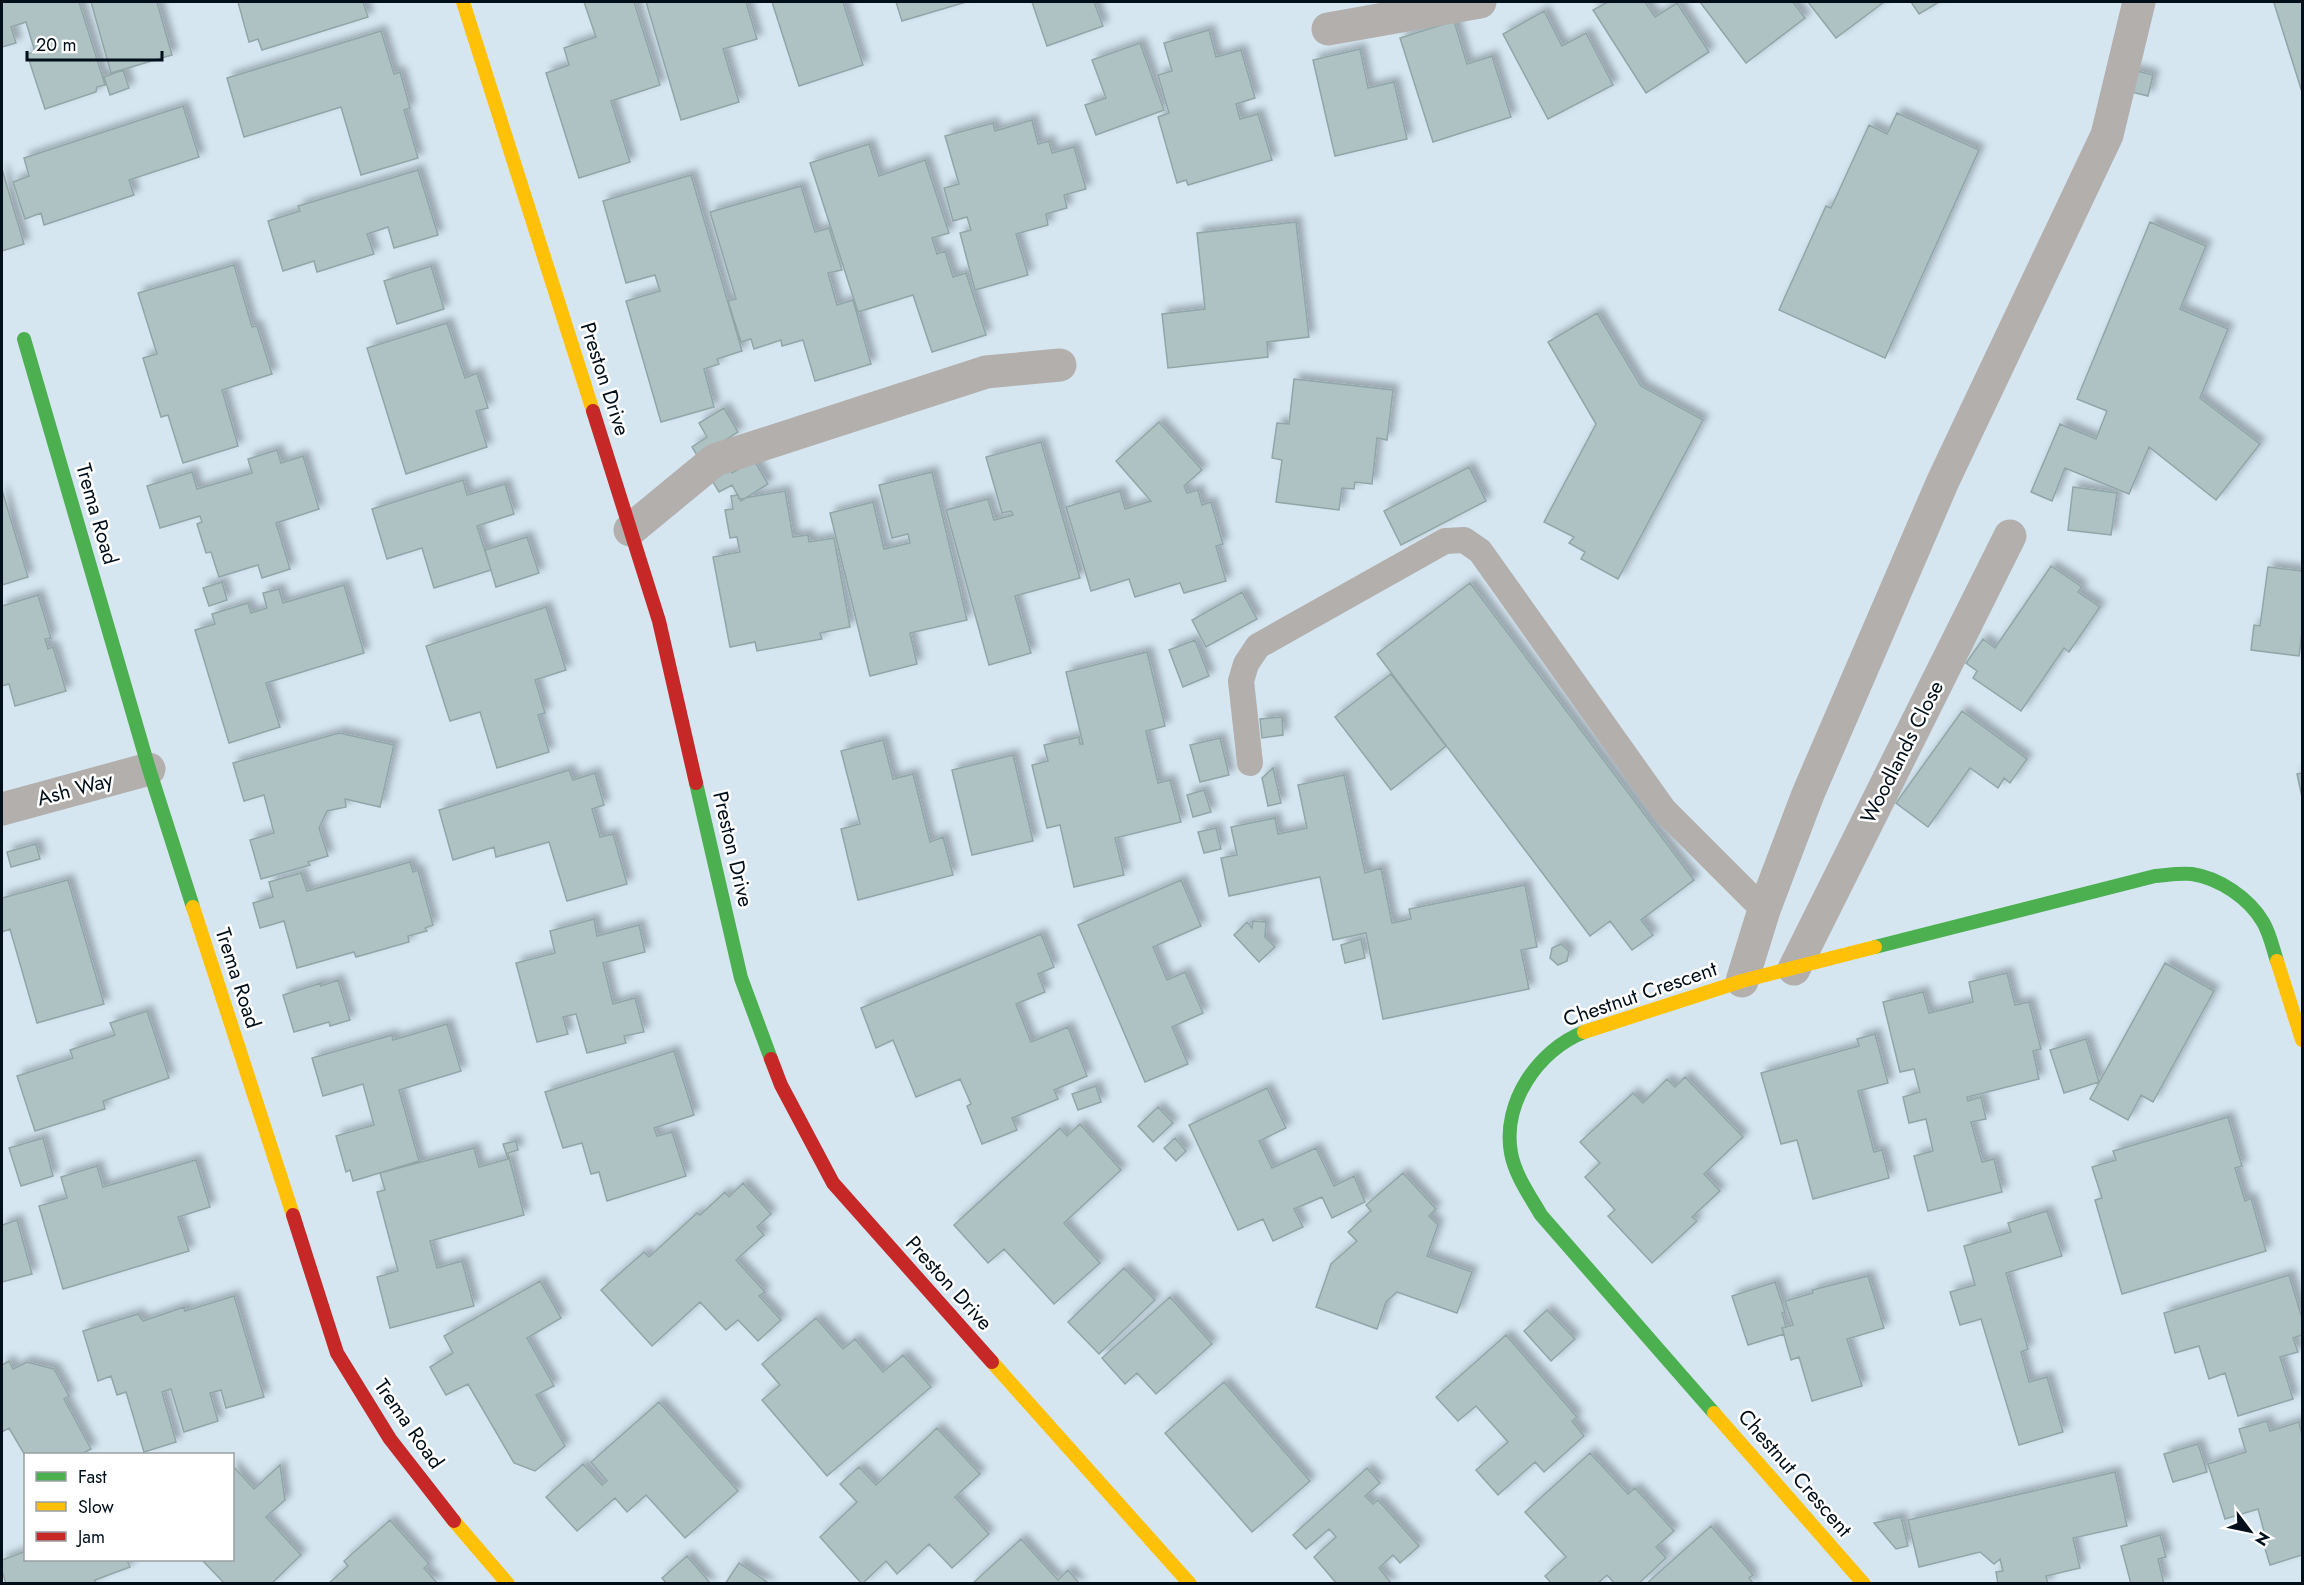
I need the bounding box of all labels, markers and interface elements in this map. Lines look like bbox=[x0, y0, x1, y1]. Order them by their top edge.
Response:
scale bar bbox=[27, 24, 162, 62]
text: 20 m bbox=[36, 32, 76, 58]
street label: Preston Drive bbox=[573, 318, 638, 440]
street label: Trema Road bbox=[68, 460, 126, 568]
street label: Woodlands Close bbox=[1853, 675, 1951, 829]
street label: Ash Way bbox=[34, 764, 117, 814]
street label: Preston Drive bbox=[705, 788, 761, 910]
street label: Trema Road bbox=[208, 924, 268, 1032]
street label: Chestnut Crescent bbox=[1559, 954, 1721, 1034]
street label: Preston Drive bbox=[898, 1229, 1000, 1337]
street label: Trema Road bbox=[367, 1373, 451, 1475]
street label: Chestnut Crescent bbox=[1731, 1403, 1859, 1543]
legend bbox=[24, 1453, 234, 1561]
text: Fast bbox=[78, 1464, 107, 1490]
text: Slow bbox=[78, 1494, 115, 1520]
north arrow bbox=[2220, 1501, 2280, 1561]
text: Jam bbox=[76, 1524, 105, 1550]
text: N bbox=[2249, 1527, 2275, 1550]

